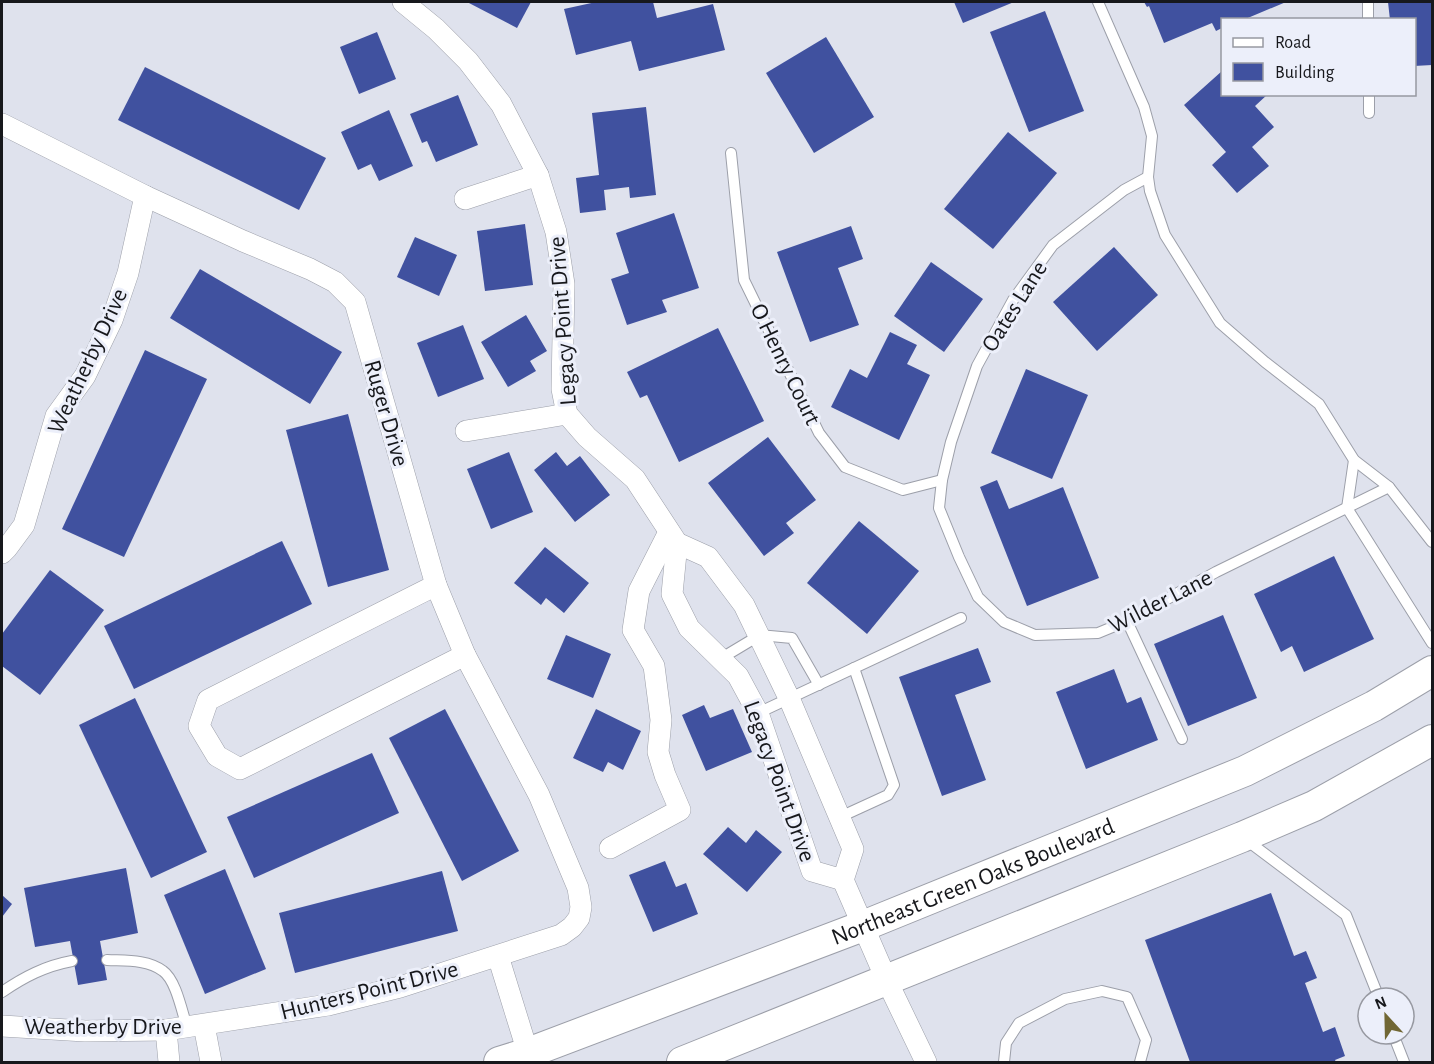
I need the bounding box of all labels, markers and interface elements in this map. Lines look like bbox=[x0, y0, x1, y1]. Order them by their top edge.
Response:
legend bbox=[1221, 18, 1416, 96]
text: Road bbox=[1275, 34, 1311, 52]
text: Building bbox=[1275, 64, 1335, 82]
street label: Legacy Point Drive bbox=[545, 236, 581, 406]
street label: Oates Lane bbox=[978, 257, 1052, 356]
street label: Weatherby Drive bbox=[44, 285, 132, 438]
street label: O Henry Court bbox=[745, 300, 825, 429]
street label: Ruger Drive bbox=[359, 357, 413, 469]
street label: Wilder Lane bbox=[1105, 566, 1216, 638]
street label: Legacy Point Drive bbox=[739, 698, 819, 865]
street label: Northeast Green Oaks Boulevard bbox=[828, 814, 1118, 950]
street label: Hunters Point Drive bbox=[278, 957, 461, 1025]
north arrow bbox=[1356, 986, 1416, 1046]
text: N bbox=[1373, 994, 1389, 1013]
street label: Weatherby Drive bbox=[24, 1015, 182, 1039]

